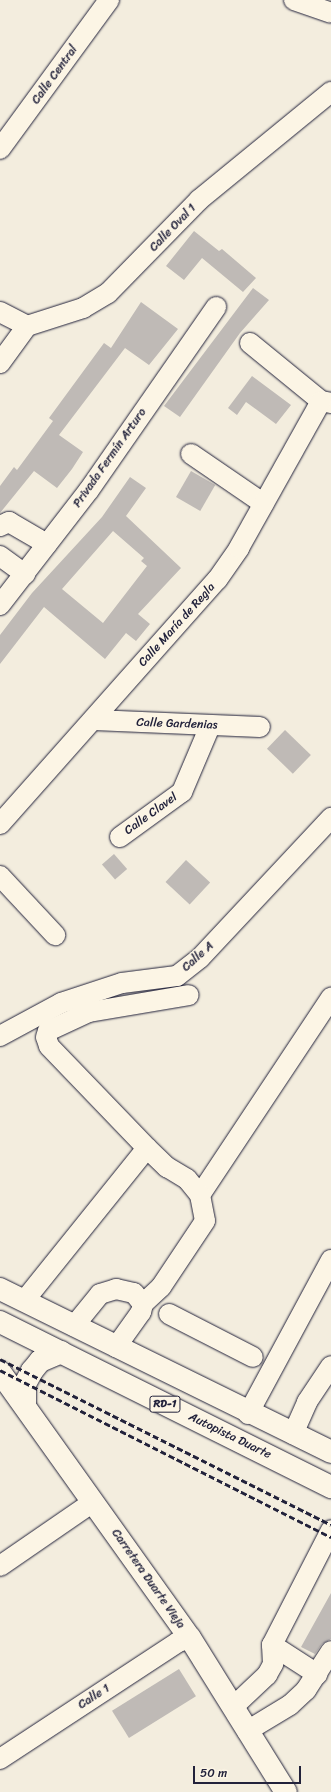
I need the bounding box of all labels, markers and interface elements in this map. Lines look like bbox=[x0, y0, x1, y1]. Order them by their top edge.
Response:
street label: Calle Central bbox=[29, 43, 81, 107]
street label: Calle Oval 1 bbox=[147, 201, 199, 255]
street label: Privada Fermín Arturo bbox=[70, 406, 150, 510]
street label: Calle María de Regla bbox=[136, 580, 218, 670]
street label: Calle Gardenias bbox=[136, 715, 218, 733]
street label: Calle Clavel bbox=[122, 790, 180, 838]
street label: Calle A bbox=[179, 939, 217, 975]
road number: RD-1 bbox=[149, 1395, 181, 1413]
street label: Autopista Duarte bbox=[186, 1410, 274, 1462]
street label: Carretera Duarte Vieja bbox=[108, 1526, 188, 1632]
street label: Calle 1 bbox=[75, 1681, 113, 1713]
scale bar bbox=[195, 1758, 303, 1784]
text: 50 m bbox=[200, 1762, 227, 1784]

